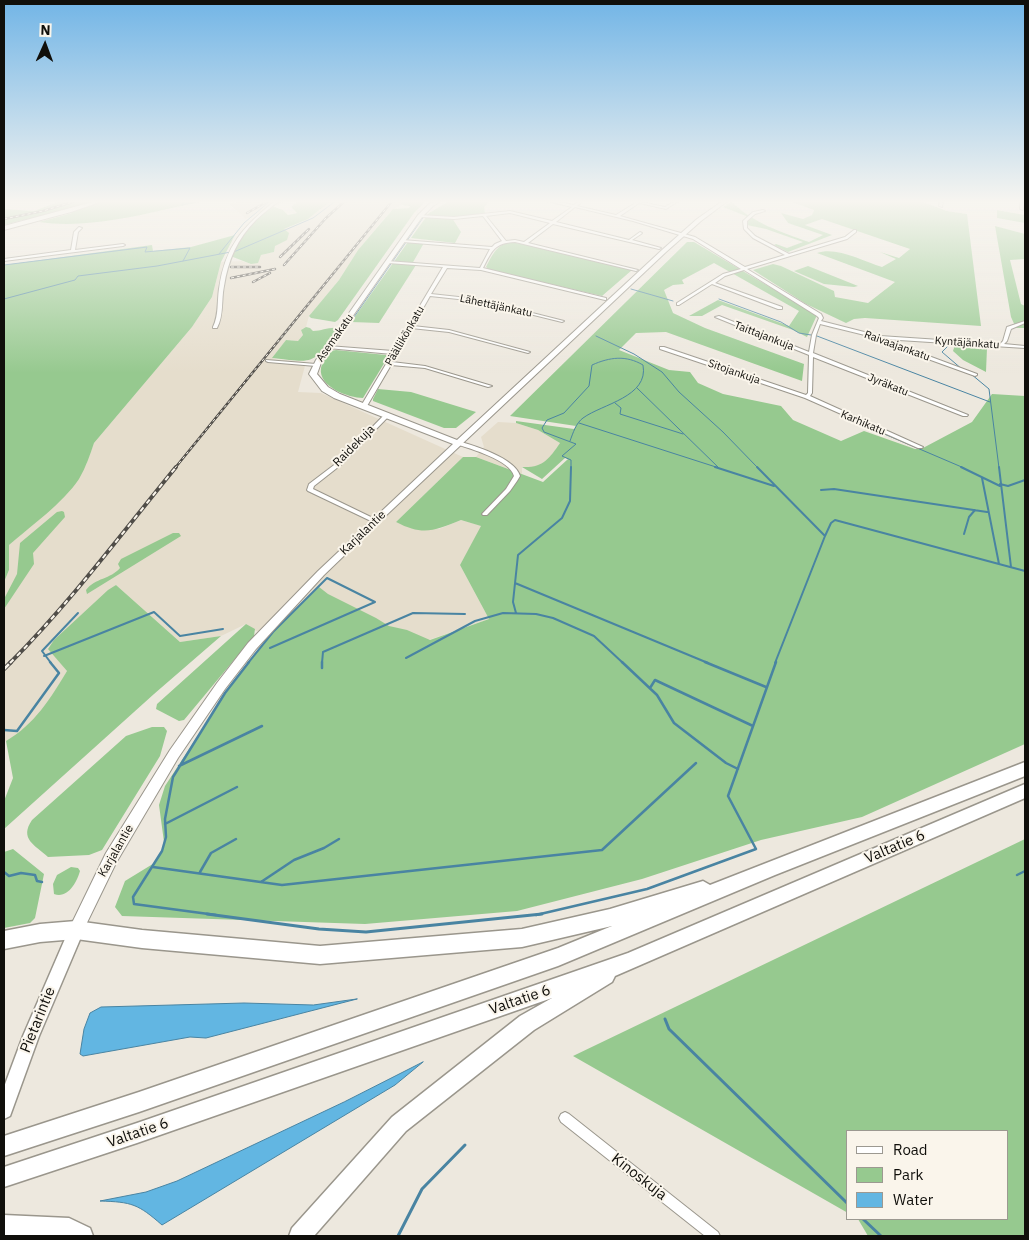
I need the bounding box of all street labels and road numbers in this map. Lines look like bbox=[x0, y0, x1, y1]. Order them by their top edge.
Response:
street label: Lähettäjänkatu bbox=[459, 292, 533, 320]
street label: Päällikönkatu bbox=[383, 304, 427, 368]
street label: Asemakatu bbox=[314, 311, 356, 365]
street label: Taittajankuja bbox=[732, 319, 796, 353]
street label: Raivaajankatu bbox=[862, 328, 932, 364]
street label: Kyntäjänkatu bbox=[934, 334, 1000, 352]
street label: Sitojankuja bbox=[706, 357, 762, 387]
street label: Jyräkatu bbox=[866, 371, 910, 399]
street label: Karhikatu bbox=[839, 408, 887, 438]
street label: Raidekuja bbox=[330, 422, 378, 470]
street label: Karjalantie bbox=[337, 508, 389, 558]
street label: Karjalantie bbox=[95, 822, 137, 880]
street label: Valtatie 6 bbox=[862, 826, 928, 868]
street label: Valtatie 6 bbox=[487, 981, 553, 1019]
street label: Pietarintie bbox=[17, 984, 59, 1056]
street label: Valtatie 6 bbox=[105, 1114, 171, 1152]
street label: Kinoskuja bbox=[608, 1150, 670, 1204]

